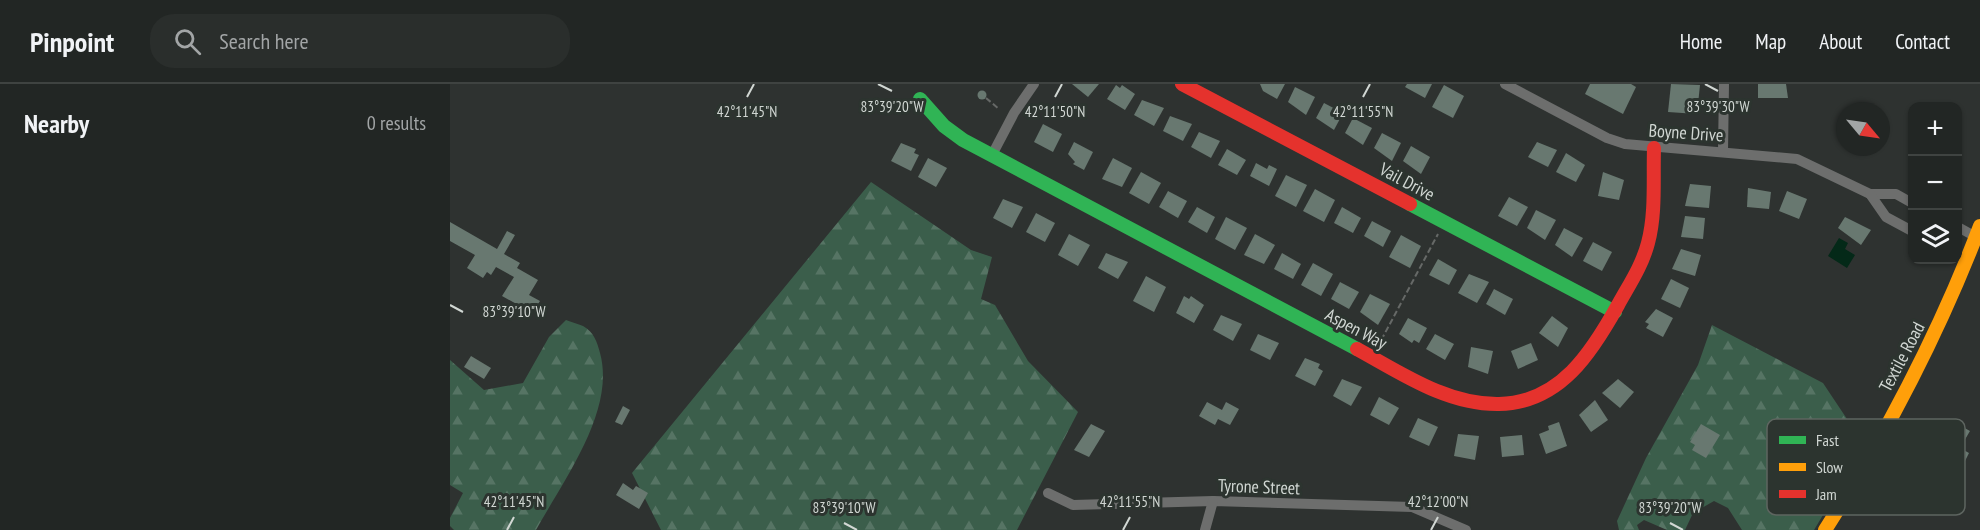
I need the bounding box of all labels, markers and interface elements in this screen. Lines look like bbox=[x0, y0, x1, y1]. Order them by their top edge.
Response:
search box bbox=[150, 14, 570, 68]
text: Pinpoint bbox=[30, 23, 114, 60]
icon: search bbox=[171, 25, 204, 58]
text: Search here bbox=[219, 27, 309, 55]
text: Home bbox=[1680, 28, 1722, 55]
text: Map bbox=[1755, 28, 1786, 55]
text: About bbox=[1819, 28, 1862, 55]
text: Contact bbox=[1895, 28, 1950, 55]
text: 83°39'20"W bbox=[860, 97, 924, 116]
text: 83°39'30"W bbox=[1686, 97, 1750, 116]
text: 42°11'45"N bbox=[717, 102, 777, 121]
text: 42°11'50"N bbox=[1025, 102, 1085, 121]
text: 42°11'55"N bbox=[1333, 102, 1393, 121]
north arrow bbox=[1836, 102, 1890, 156]
map controls bbox=[1908, 102, 1962, 264]
button: + bbox=[1908, 102, 1962, 156]
text: Nearby bbox=[24, 107, 89, 140]
text: 0 results bbox=[367, 110, 426, 136]
street label: Boyne Drive bbox=[1648, 118, 1724, 147]
button: − bbox=[1908, 156, 1962, 210]
street label: Vail Drive bbox=[1375, 157, 1439, 206]
button: layers bbox=[1908, 210, 1962, 264]
text: 83°39'10"W bbox=[482, 302, 546, 321]
street label: Aspen Way bbox=[1321, 303, 1391, 354]
street label: Textile Road bbox=[1874, 318, 1929, 396]
legend bbox=[1767, 419, 1965, 515]
text: Fast bbox=[1816, 430, 1839, 450]
text: Slow bbox=[1816, 457, 1843, 477]
street label: Tyrone Street bbox=[1218, 474, 1300, 499]
text: Jam bbox=[1815, 484, 1837, 504]
text: 42°11'45"N bbox=[484, 492, 544, 511]
text: 42°11'55"N bbox=[1100, 492, 1160, 511]
text: 42°12'00"N bbox=[1408, 492, 1468, 511]
text: 83°39'10"W bbox=[812, 498, 876, 517]
text: 83°39'20"W bbox=[1638, 498, 1702, 517]

